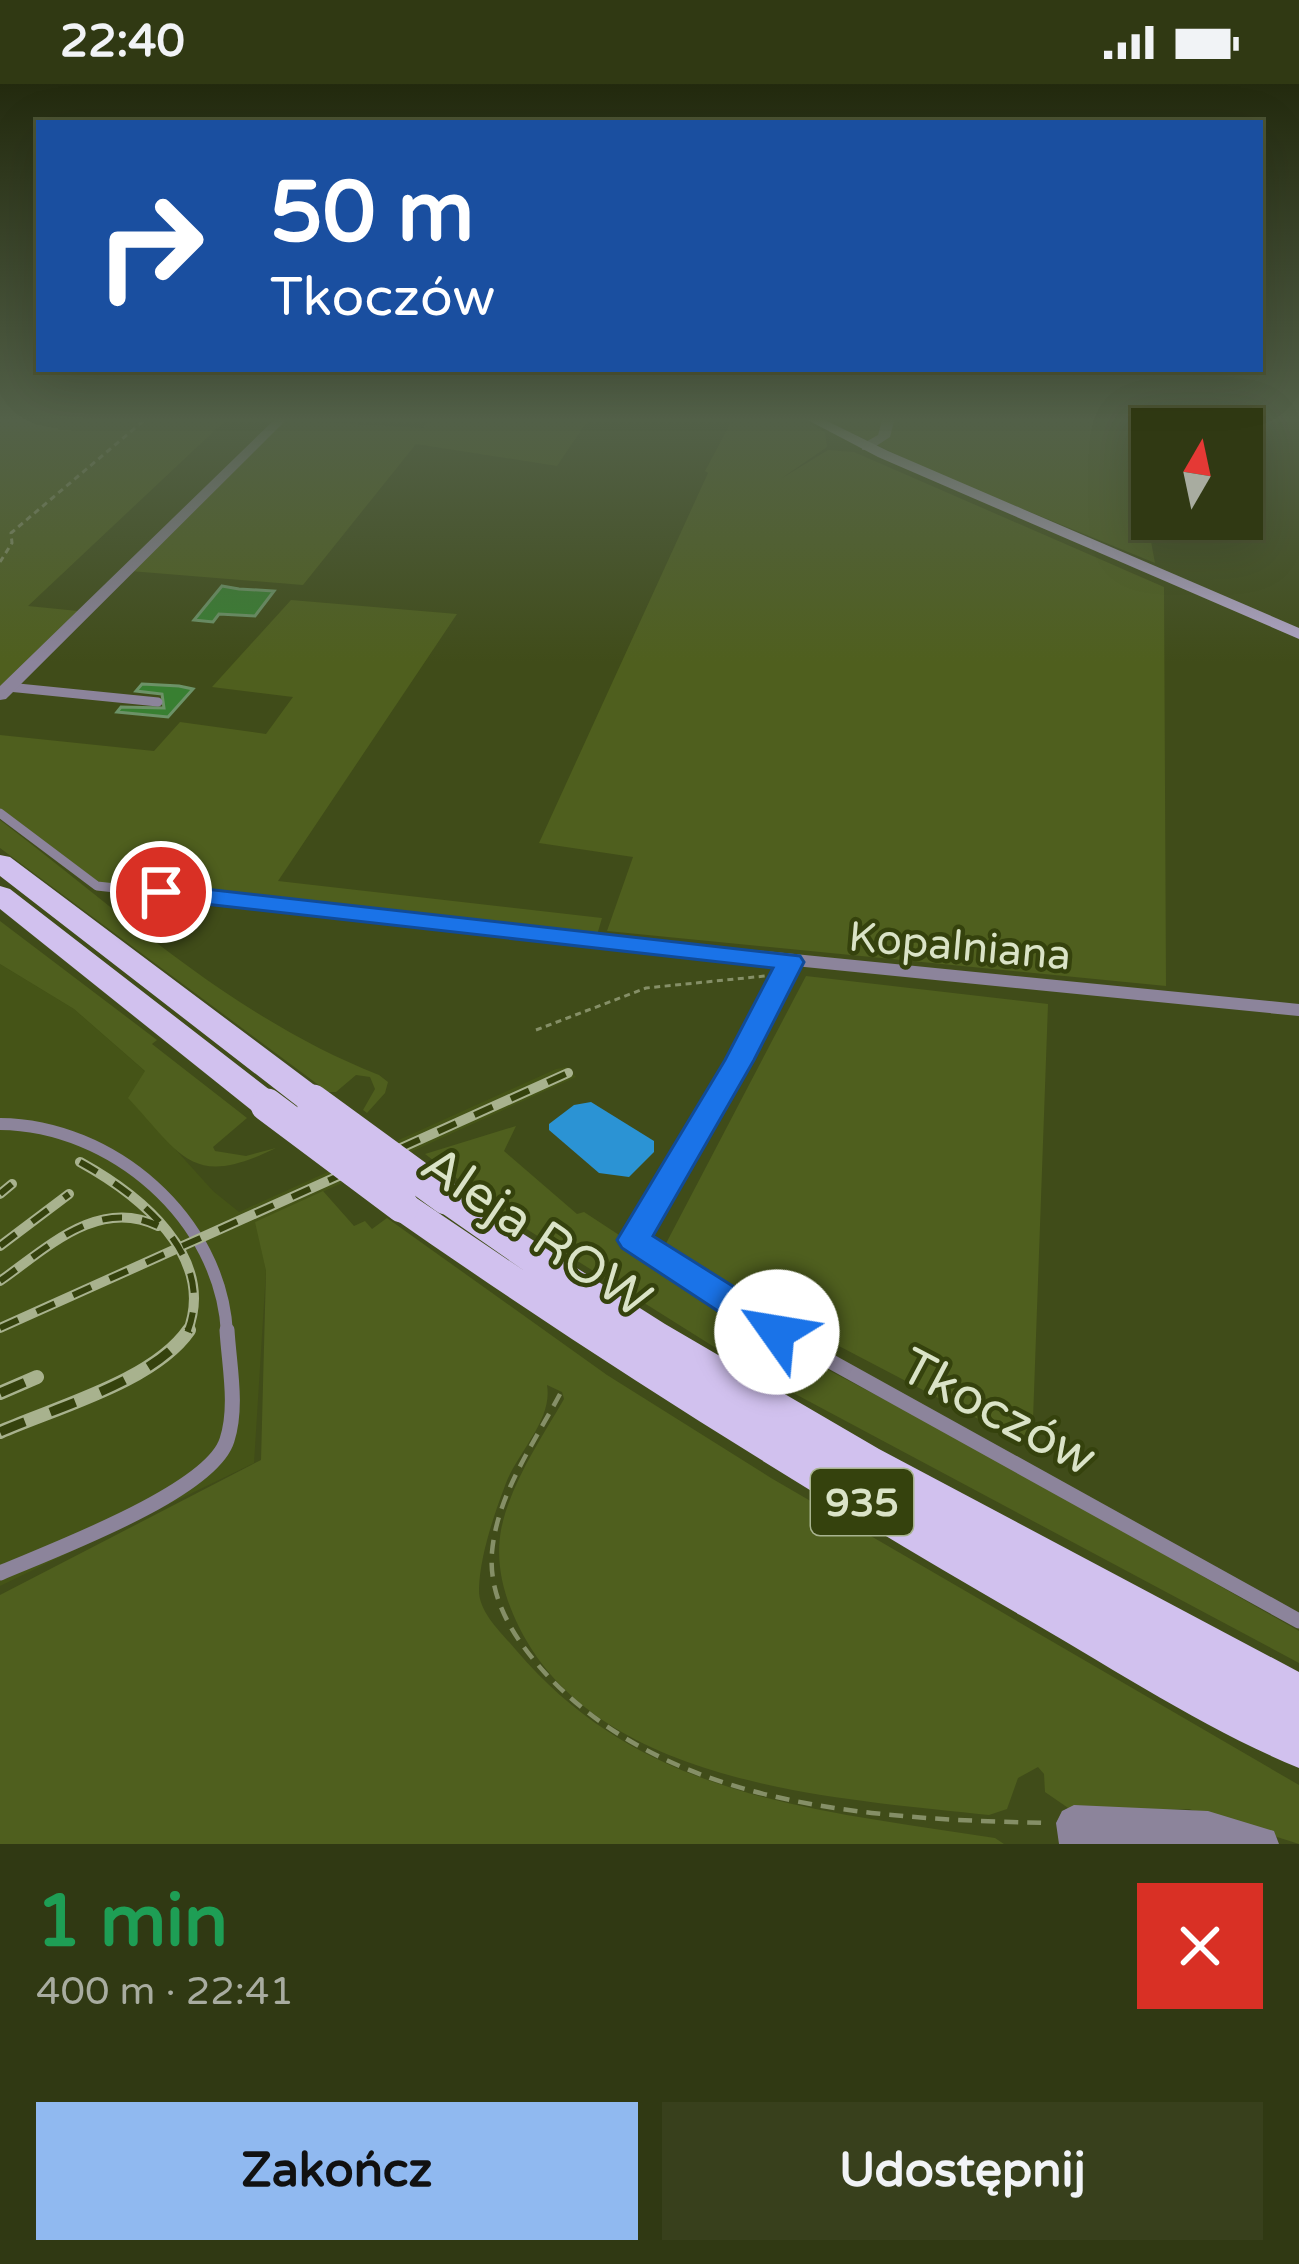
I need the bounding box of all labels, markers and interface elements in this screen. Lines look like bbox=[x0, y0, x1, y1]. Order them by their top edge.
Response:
text: 22:40 bbox=[60, 15, 185, 69]
text: 50 m bbox=[270, 163, 474, 264]
icon: right bbox=[72, 168, 228, 324]
text: Tkoczów bbox=[270, 265, 495, 330]
north arrow bbox=[1131, 408, 1263, 540]
map controls bbox=[1131, 408, 1263, 540]
pin bbox=[110, 841, 212, 943]
icon: arrive bbox=[128, 859, 194, 925]
street label: Kopalniana bbox=[847, 911, 1073, 982]
street label: Aleja ROW bbox=[409, 1133, 662, 1332]
position arrow bbox=[714, 1269, 840, 1395]
street label: Tkoczów bbox=[890, 1335, 1107, 1490]
road number: 935 bbox=[811, 1469, 913, 1535]
text: 1 min bbox=[36, 1879, 228, 1966]
button: close bbox=[1137, 1883, 1263, 2009]
text: 400 m · 22:41 bbox=[36, 1968, 294, 2015]
button: Zakończ bbox=[36, 2102, 638, 2240]
button: Udostępnij bbox=[662, 2102, 1263, 2240]

